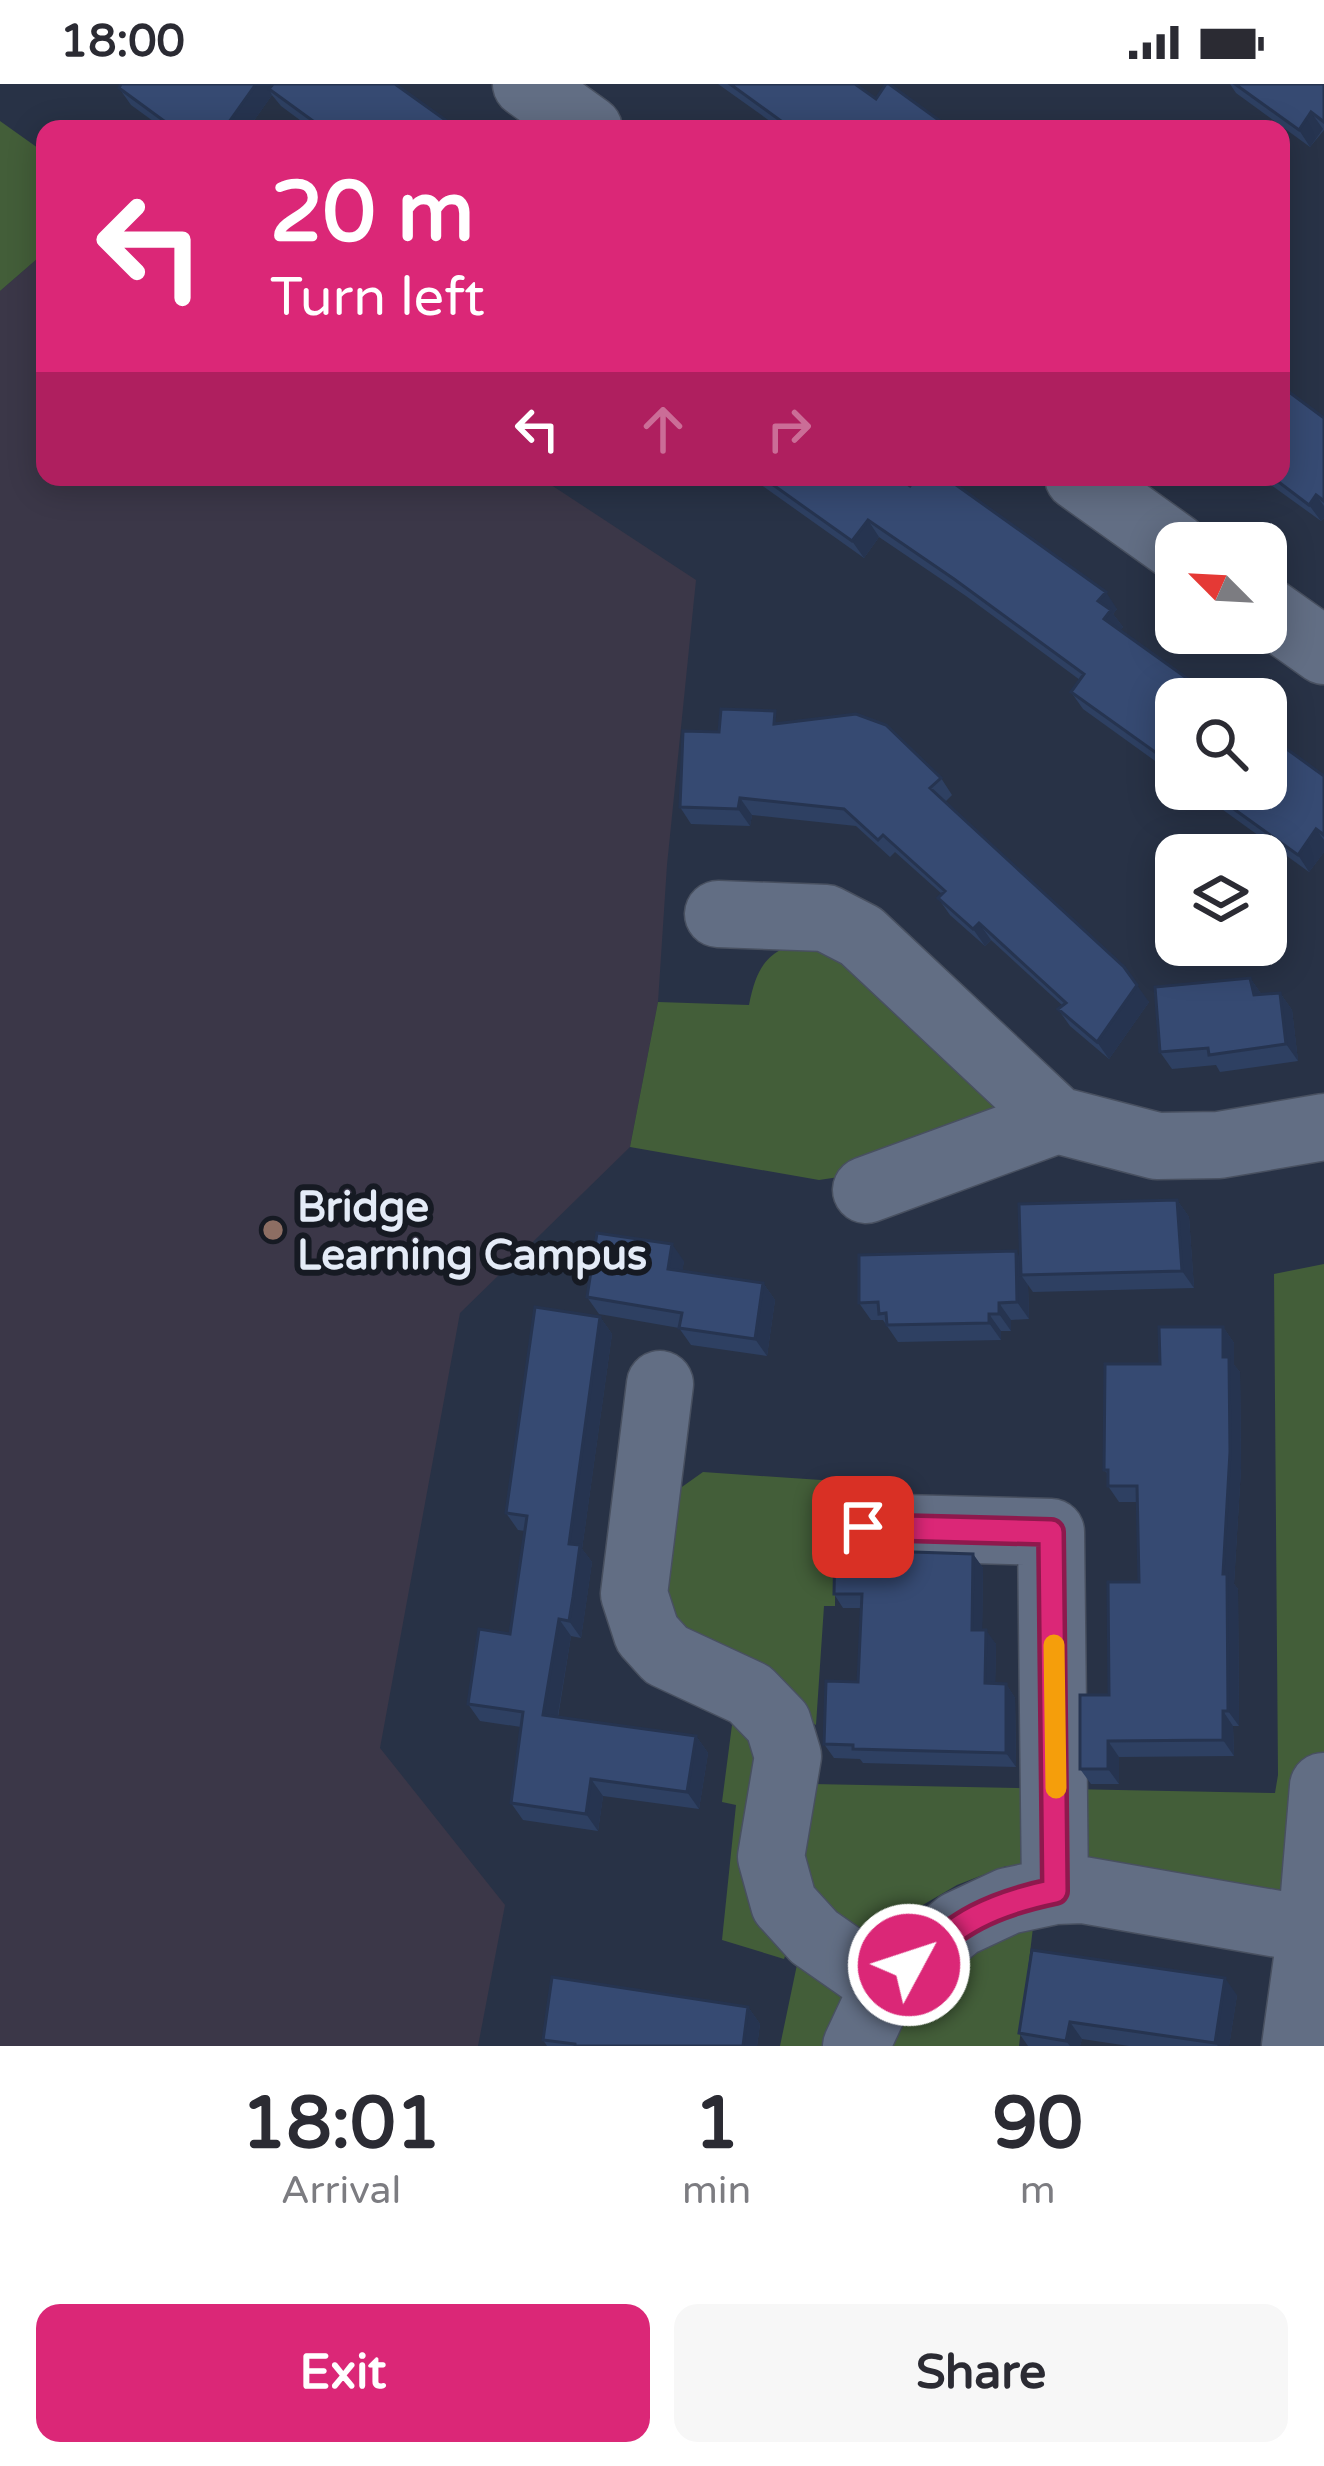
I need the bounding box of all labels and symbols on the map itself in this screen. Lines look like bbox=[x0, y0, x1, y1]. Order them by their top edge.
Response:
north arrow bbox=[1155, 522, 1287, 654]
place label: Bridge Learning Campus bbox=[297, 1182, 647, 1281]
marker: Bridge Learning Campus bbox=[260, 1217, 286, 1243]
pin bbox=[812, 1476, 914, 1578]
position arrow bbox=[846, 1902, 972, 2028]

